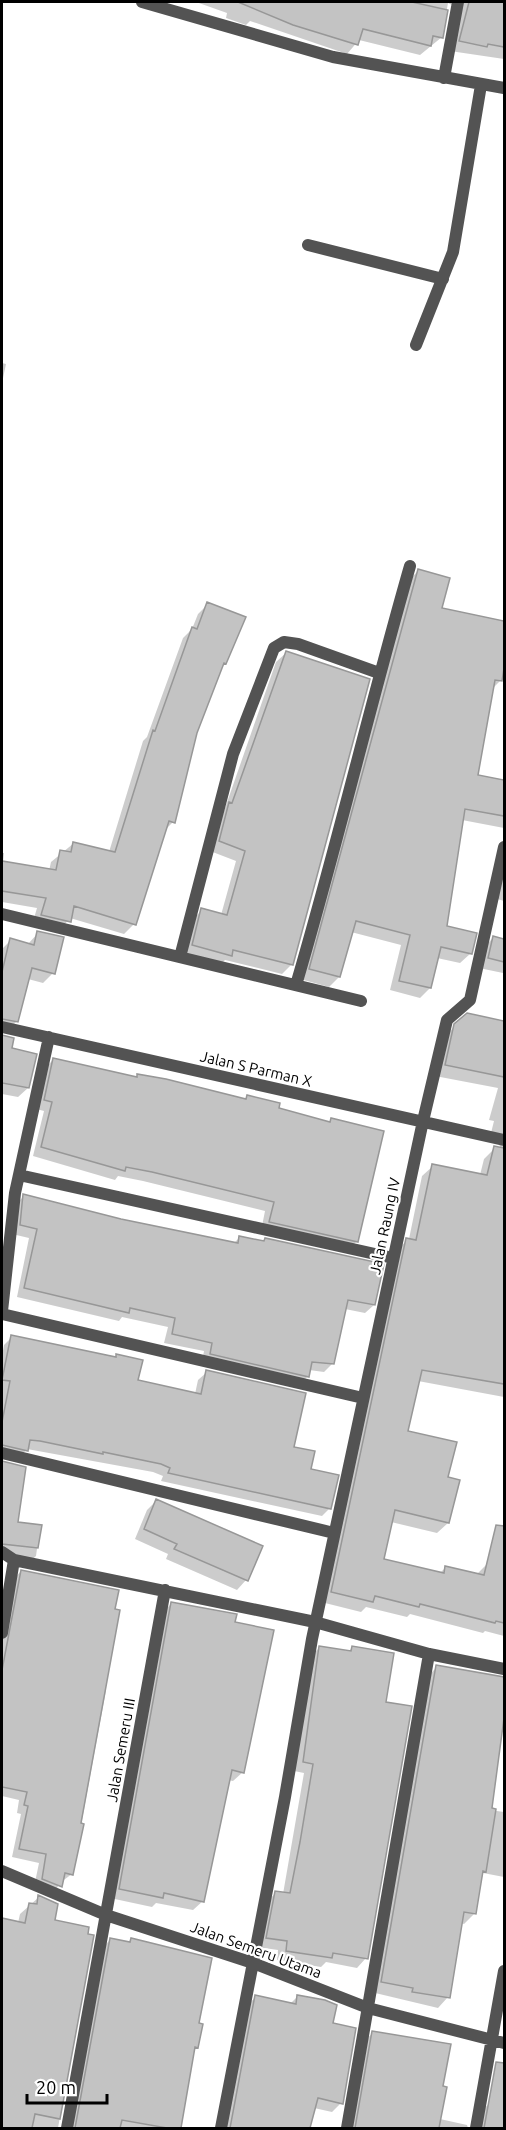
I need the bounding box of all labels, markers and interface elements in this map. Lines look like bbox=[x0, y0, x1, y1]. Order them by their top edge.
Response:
street label: Jalan S Parman X bbox=[199, 1047, 314, 1090]
street label: Jalan Raung IV bbox=[366, 1176, 403, 1276]
street label: Jalan Semeru III bbox=[103, 1697, 138, 1803]
street label: Jalan Semeru Utama bbox=[188, 1918, 324, 1981]
scale bar bbox=[27, 2067, 106, 2105]
text: 20 m bbox=[36, 2077, 76, 2097]

